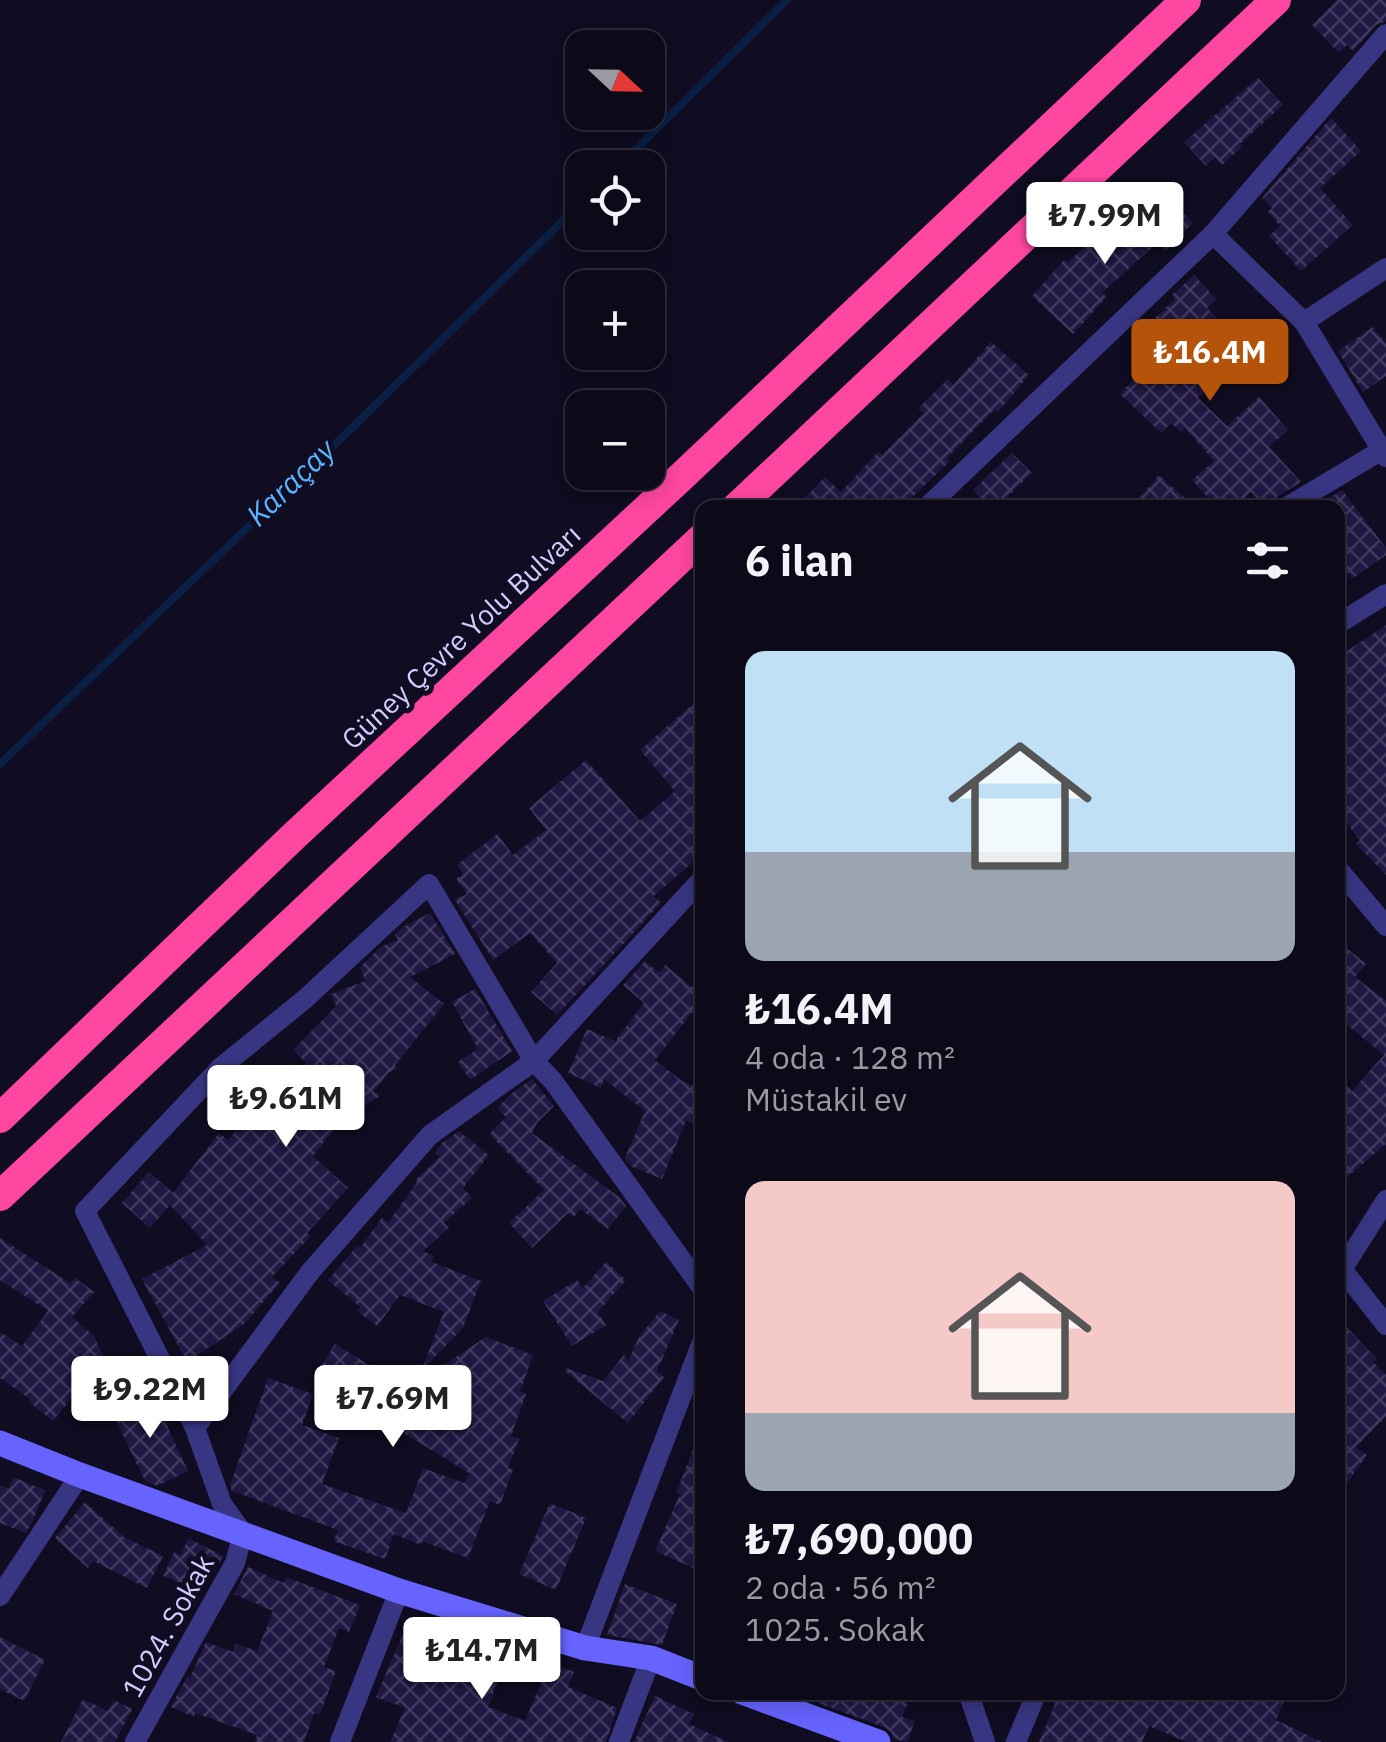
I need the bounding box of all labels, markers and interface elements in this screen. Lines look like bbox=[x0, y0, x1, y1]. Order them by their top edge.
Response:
north arrow bbox=[565, 30, 665, 130]
map controls bbox=[565, 30, 665, 490]
button: locate bbox=[565, 150, 665, 250]
pin: ₺7.99M bbox=[1024, 182, 1186, 267]
text: ₺7.99M bbox=[1048, 193, 1162, 235]
button: + bbox=[565, 270, 665, 370]
pin: ₺16.4M bbox=[1129, 319, 1291, 404]
text: ₺16.4M bbox=[1153, 330, 1267, 372]
button: − bbox=[565, 390, 665, 490]
water label: Karaçay bbox=[237, 429, 344, 534]
street label: Güney Çevre Yolu Bulvarı bbox=[333, 516, 588, 757]
text: 6 ilan bbox=[745, 533, 854, 588]
icon: filters bbox=[1240, 533, 1295, 588]
icon: home bbox=[930, 716, 1110, 896]
text: ₺16.4M bbox=[745, 981, 894, 1036]
text: 4 oda · 128 m² bbox=[745, 1036, 955, 1078]
pin: ₺9.61M bbox=[205, 1065, 367, 1150]
text: ₺9.61M bbox=[229, 1076, 343, 1118]
text: Müstakil ev bbox=[745, 1078, 907, 1120]
icon: home bbox=[930, 1246, 1110, 1426]
pin: ₺9.22M bbox=[69, 1356, 231, 1441]
pin: ₺7.69M bbox=[312, 1365, 474, 1450]
text: ₺9.22M bbox=[93, 1367, 207, 1409]
text: ₺7.69M bbox=[336, 1376, 450, 1418]
text: ₺7,690,000 bbox=[745, 1511, 973, 1566]
street label: 1024. Sokak bbox=[113, 1548, 222, 1704]
text: 2 oda · 56 m² bbox=[745, 1566, 936, 1608]
text: 1025. Sokak bbox=[745, 1608, 925, 1650]
pin: ₺14.7M bbox=[401, 1617, 563, 1702]
text: ₺14.7M bbox=[425, 1628, 539, 1670]

